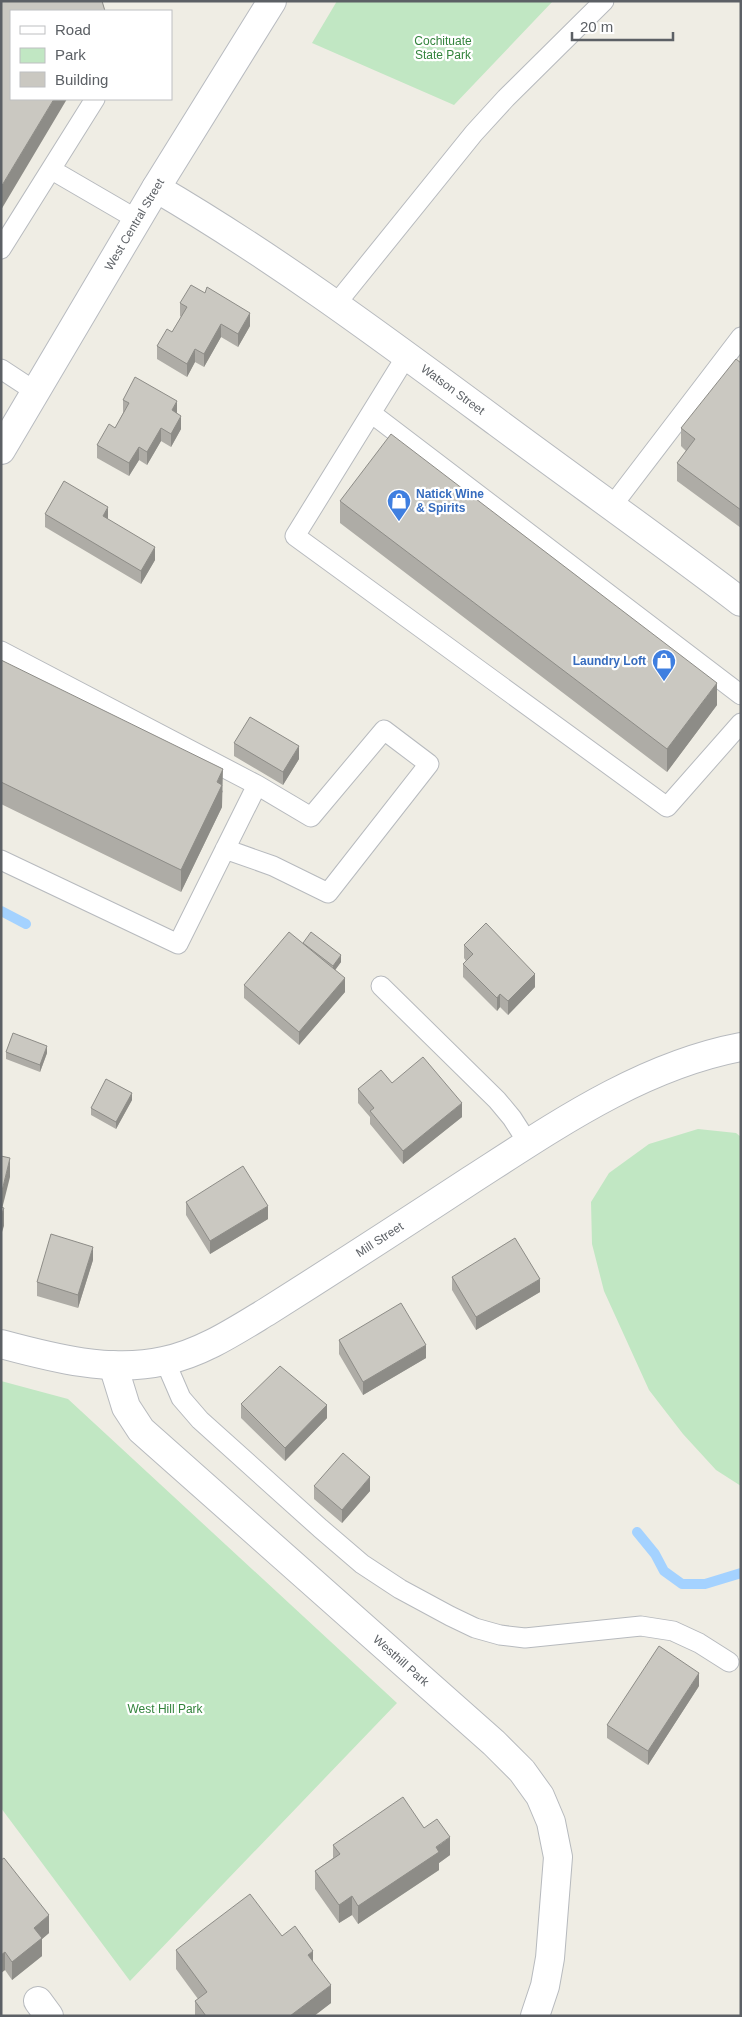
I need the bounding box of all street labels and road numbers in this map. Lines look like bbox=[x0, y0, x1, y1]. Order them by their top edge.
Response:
street label: West Central Street bbox=[102, 175, 168, 273]
street label: Watson Street bbox=[418, 362, 488, 418]
street label: Mill Street bbox=[353, 1219, 406, 1260]
street label: Westhill Park bbox=[370, 1632, 433, 1690]

